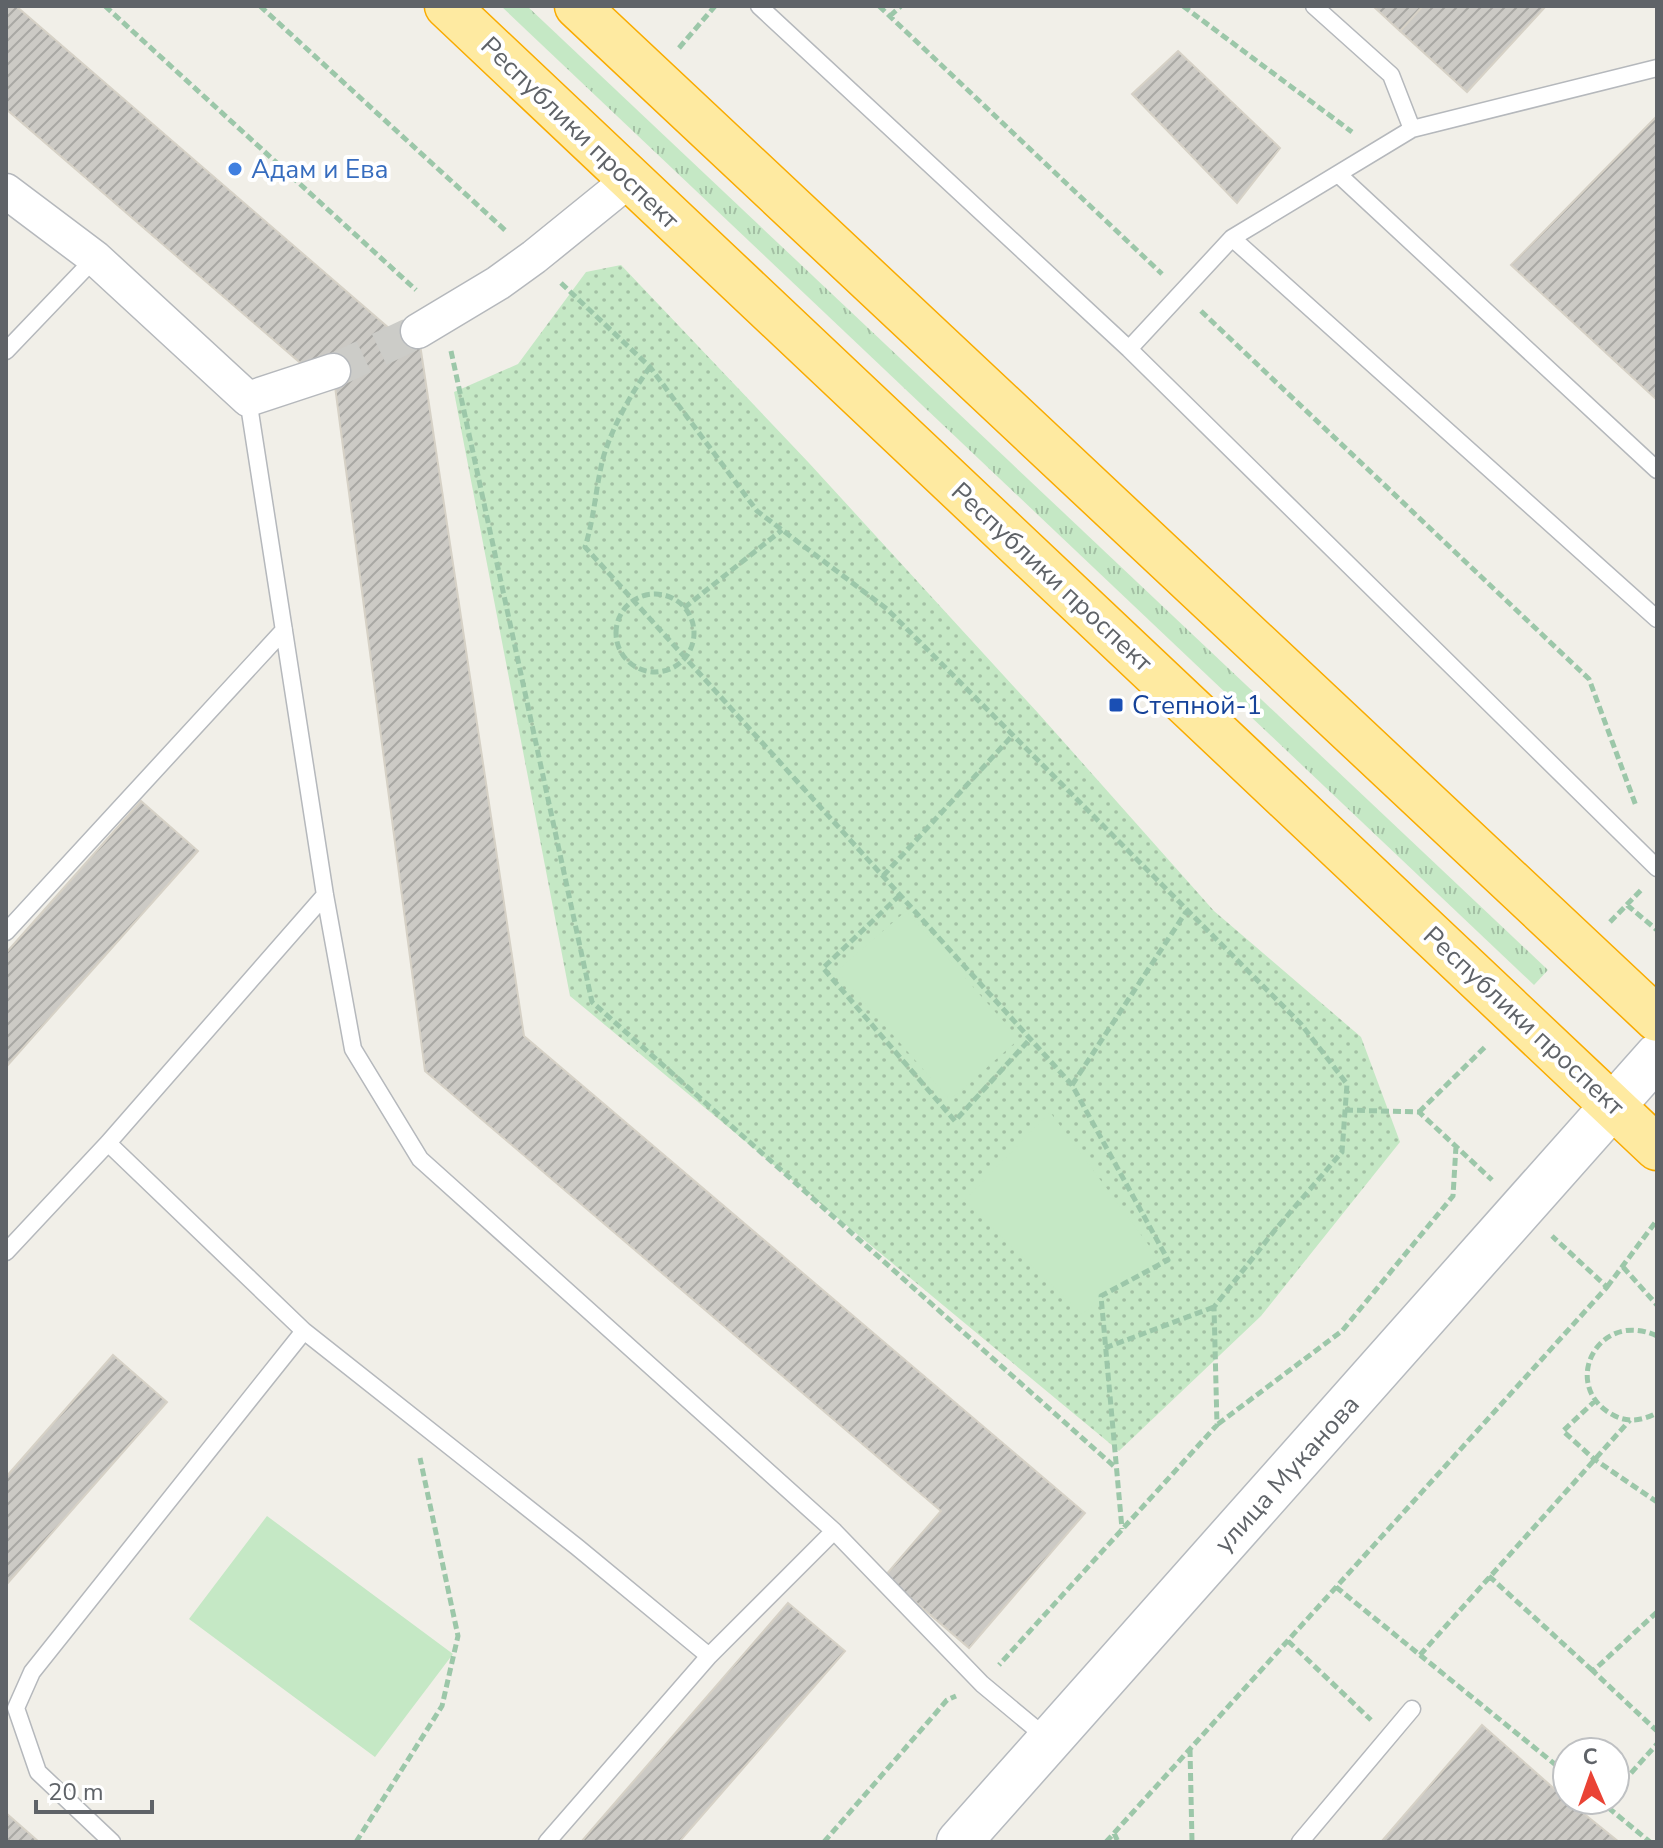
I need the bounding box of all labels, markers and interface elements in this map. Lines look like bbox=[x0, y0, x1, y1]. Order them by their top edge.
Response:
street label: Республики проспект bbox=[473, 29, 687, 237]
place label: Адам и Ева bbox=[251, 152, 388, 187]
marker: Адам и Ева bbox=[226, 160, 244, 178]
street label: Республики проспект bbox=[944, 474, 1161, 680]
place label: Степной-1 bbox=[1132, 688, 1262, 723]
marker: Степной-1 bbox=[1107, 696, 1125, 714]
street label: Республики проспект bbox=[1416, 918, 1633, 1124]
street label: улица Муканова bbox=[1207, 1388, 1367, 1560]
north arrow bbox=[1551, 1736, 1631, 1816]
text: С bbox=[1582, 1742, 1598, 1772]
scale bar bbox=[36, 1764, 152, 1814]
text: 20 m bbox=[48, 1776, 104, 1808]

